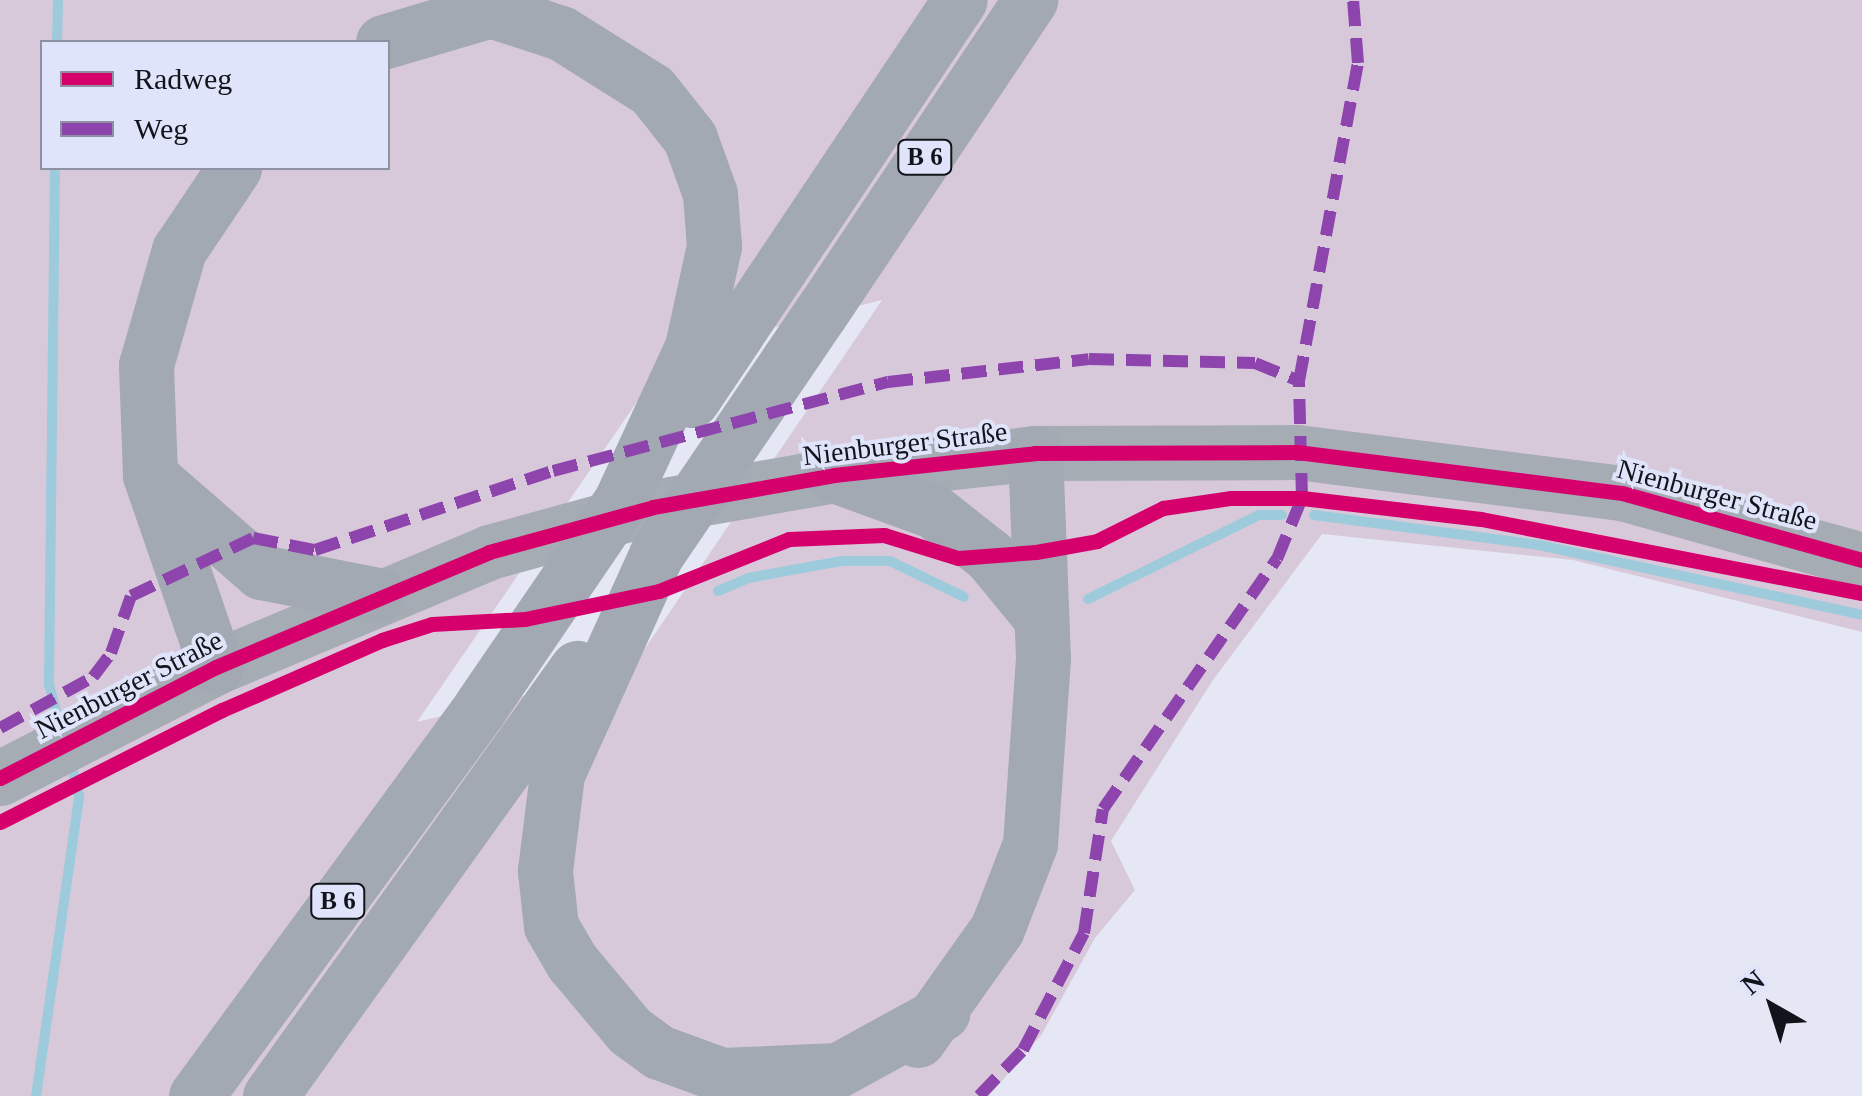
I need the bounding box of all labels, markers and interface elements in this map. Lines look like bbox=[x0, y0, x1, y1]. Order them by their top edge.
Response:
legend bbox=[40, 40, 390, 170]
text: Radweg bbox=[134, 62, 232, 95]
text: Weg bbox=[134, 112, 188, 145]
road number: B 6 bbox=[895, 137, 955, 177]
street label: Nienburger Straße bbox=[801, 415, 1009, 473]
street label: Nienburger Straße bbox=[1613, 452, 1821, 538]
street label: Nienburger Straße bbox=[30, 623, 228, 747]
road number: B 6 bbox=[308, 881, 368, 921]
north arrow bbox=[1722, 956, 1822, 1056]
text: N bbox=[1735, 964, 1770, 1001]

